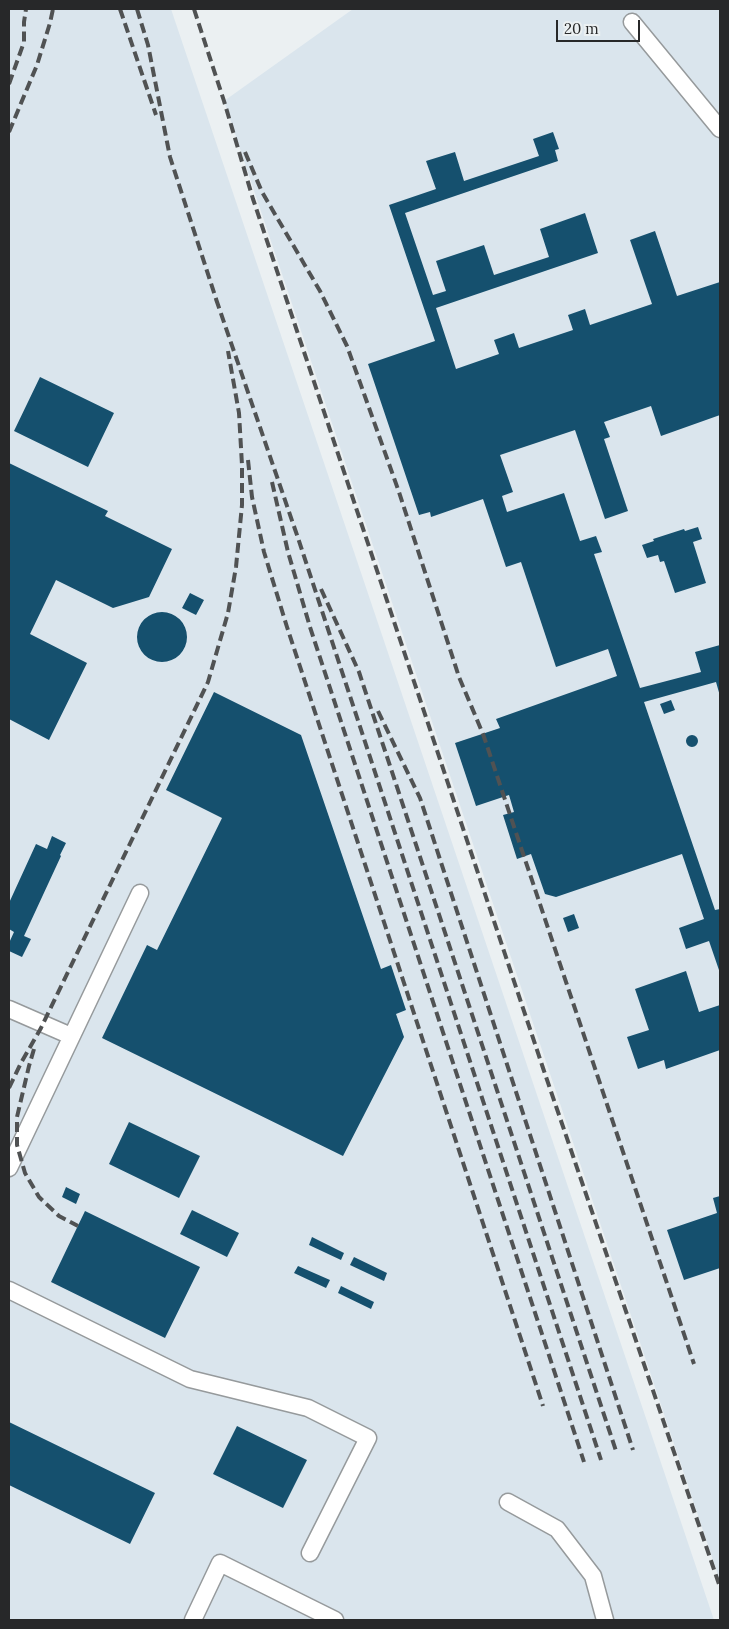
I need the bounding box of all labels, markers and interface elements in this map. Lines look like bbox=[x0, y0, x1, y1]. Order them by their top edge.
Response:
scale bar bbox=[559, 10, 643, 42]
text: 20 m bbox=[564, 19, 599, 38]

